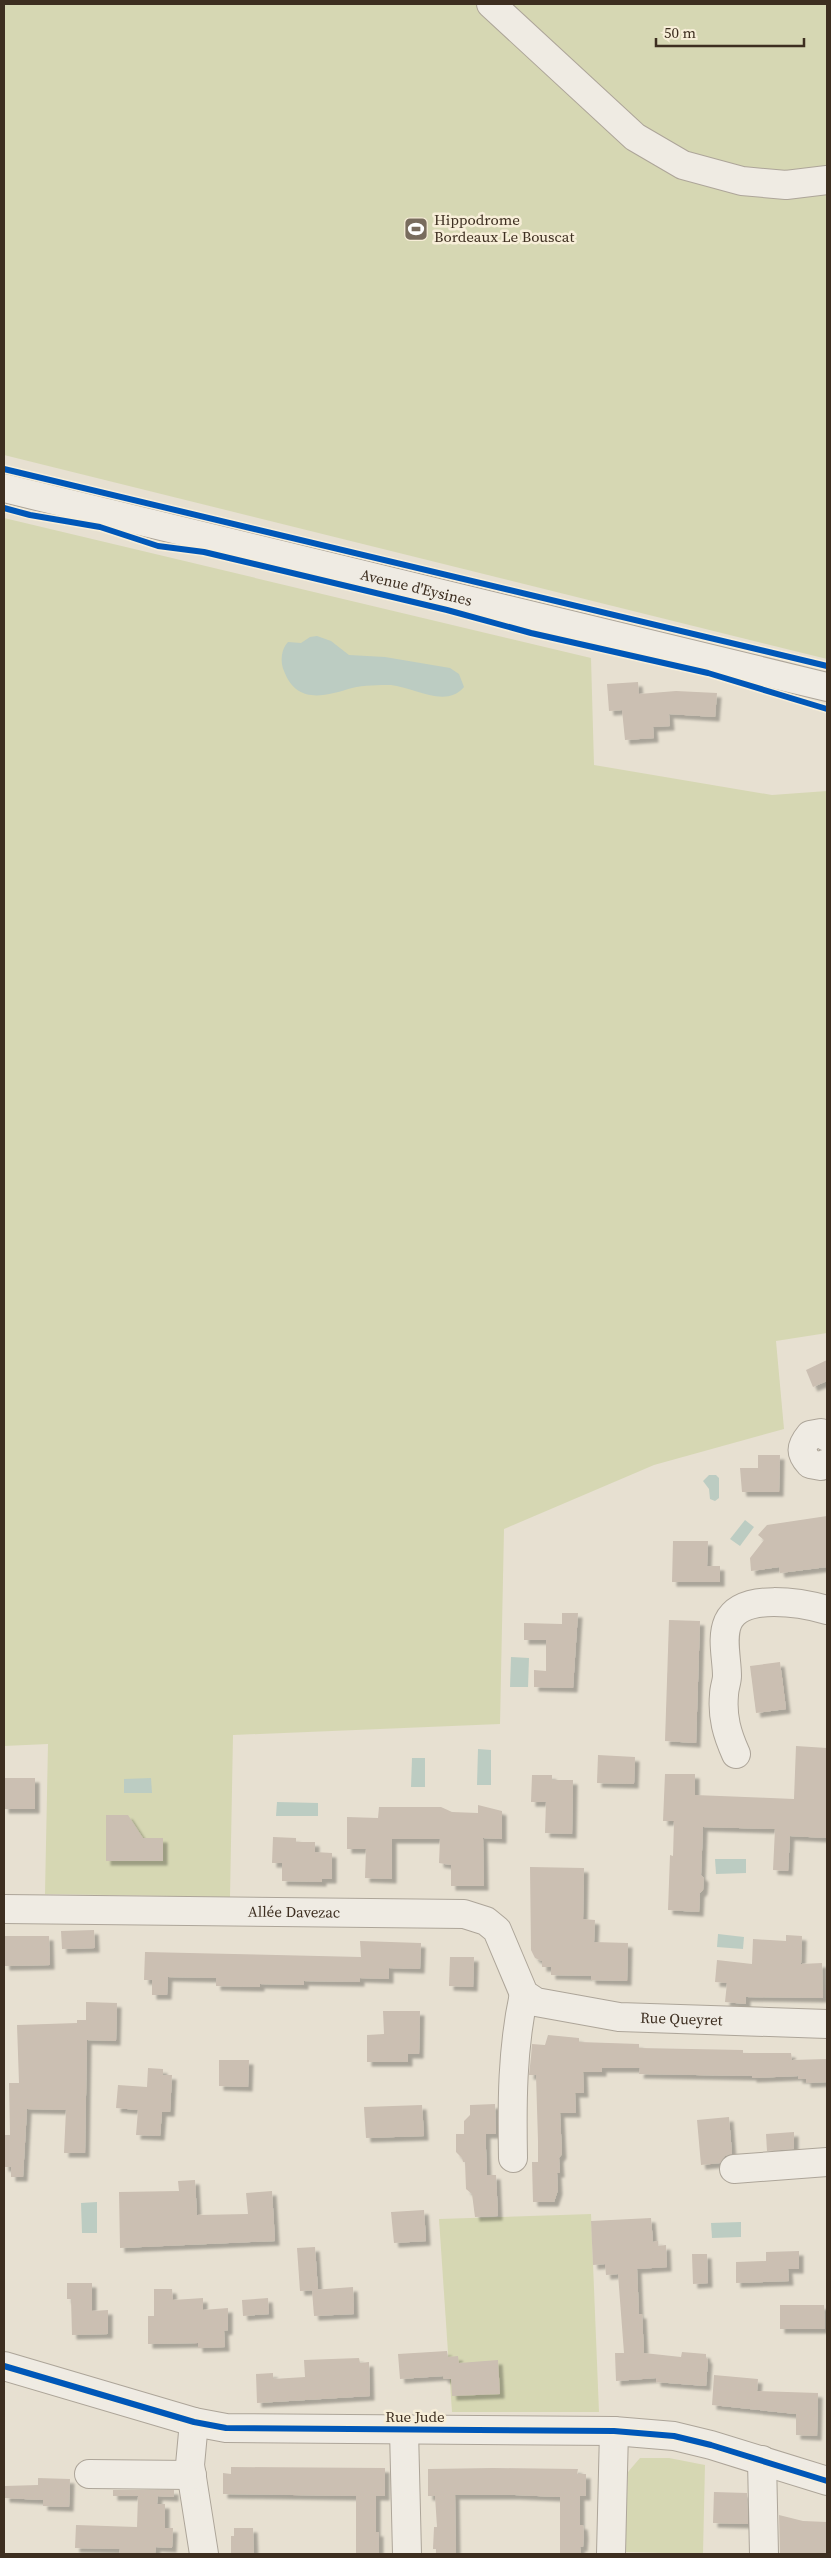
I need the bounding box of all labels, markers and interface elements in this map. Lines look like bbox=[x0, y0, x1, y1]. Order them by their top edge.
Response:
scale bar bbox=[656, 15, 804, 47]
text: 50 m bbox=[664, 22, 696, 43]
place label: Hippodrome Bordeaux Le Bouscat bbox=[434, 209, 574, 247]
sports icon: Hippodrome Bordeaux Le Bouscat bbox=[403, 216, 429, 242]
street label: Avenue d'Eysines bbox=[358, 564, 474, 611]
street label: Allée Davezac bbox=[248, 1901, 340, 1923]
street label: Rue Queyret bbox=[640, 2007, 723, 2030]
street label: Rue Jude bbox=[385, 2406, 445, 2427]

